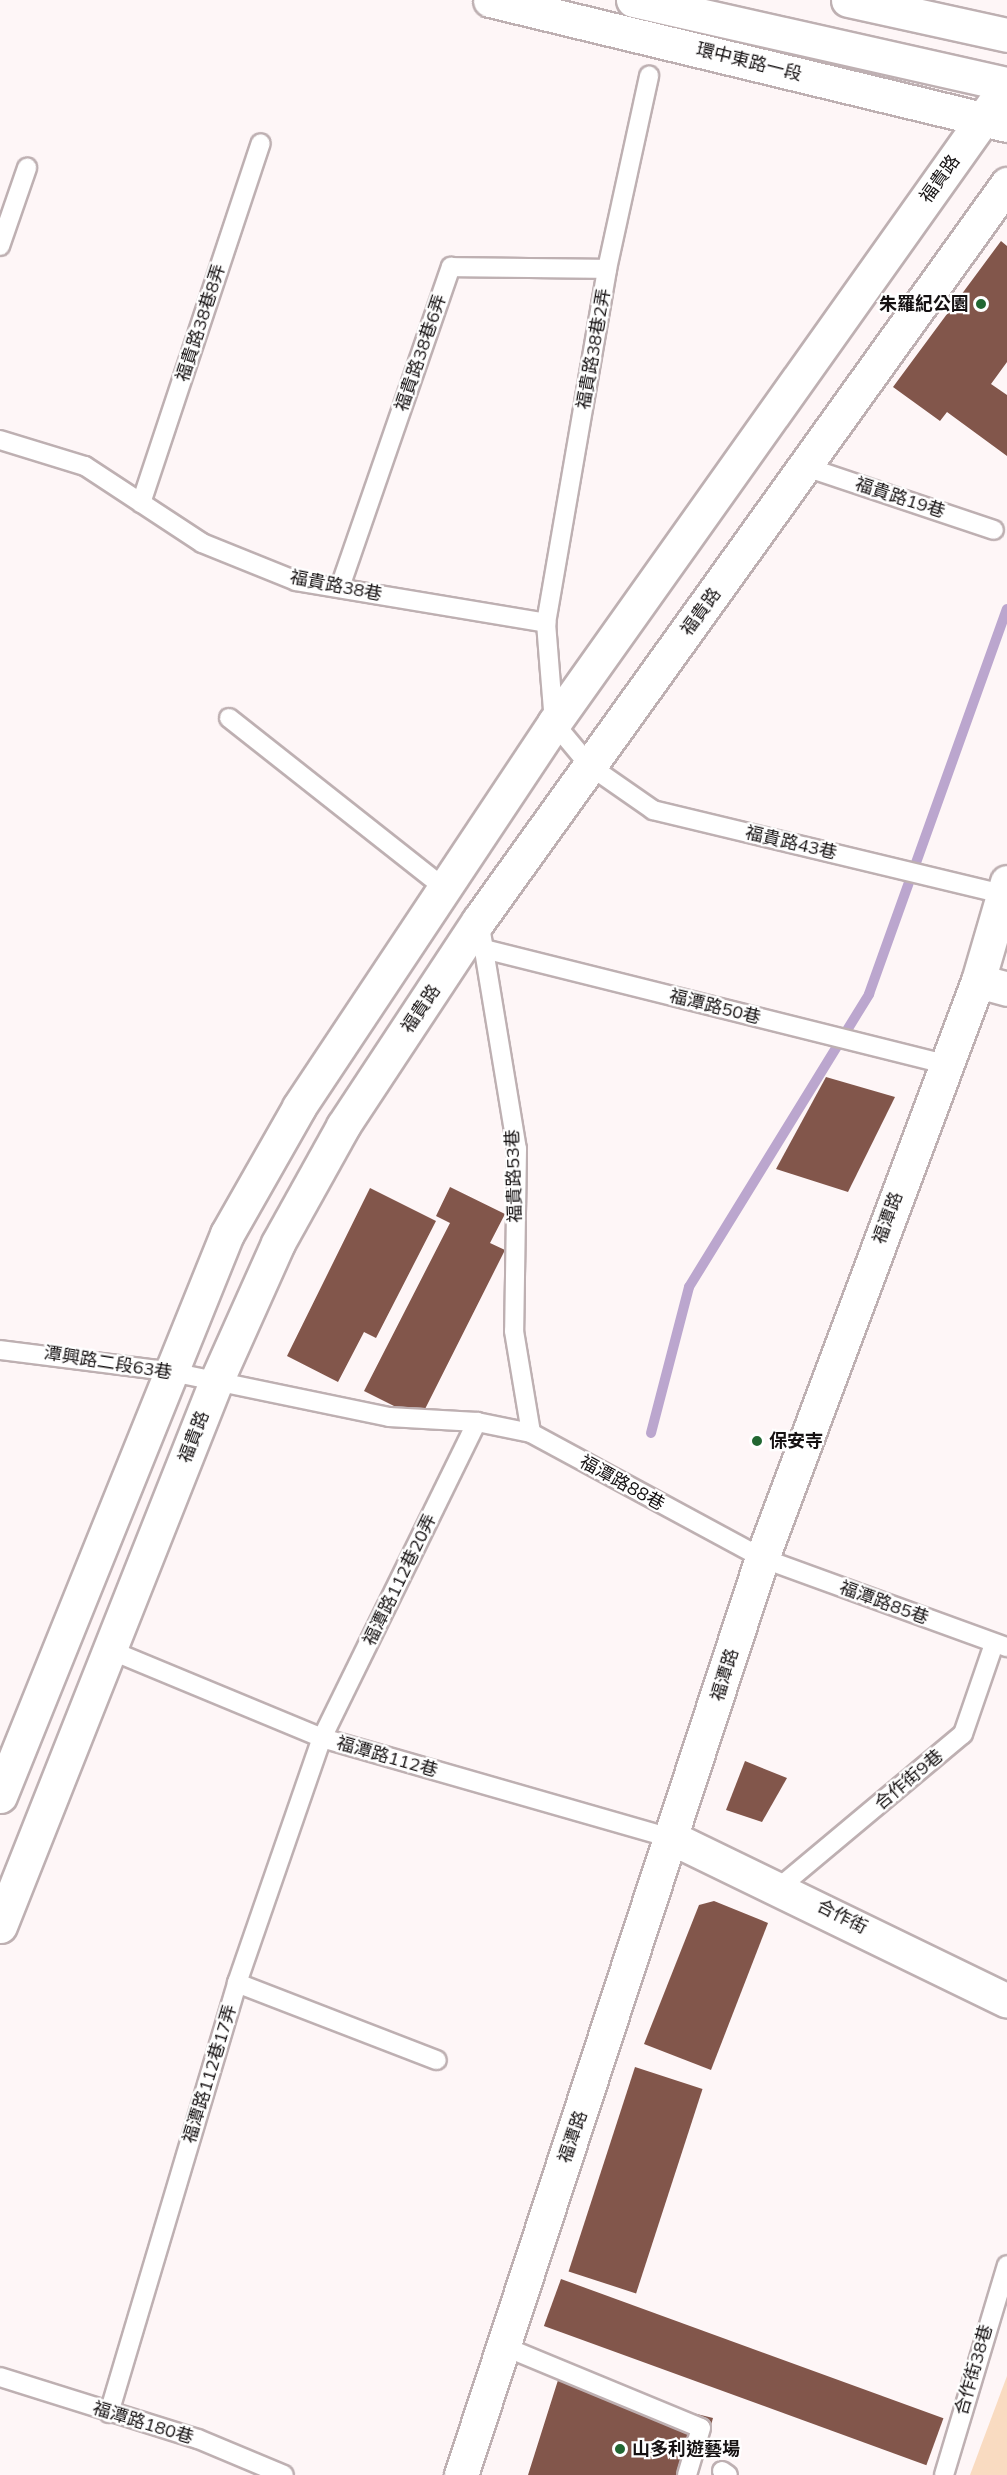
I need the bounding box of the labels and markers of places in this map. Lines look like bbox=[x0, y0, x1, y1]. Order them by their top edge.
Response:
place label: 朱羅紀公園 bbox=[879, 293, 969, 315]
marker: 朱羅紀公園 bbox=[974, 297, 988, 311]
place label: 保安寺 bbox=[769, 1430, 823, 1452]
marker: 保安寺 bbox=[750, 1434, 764, 1448]
place label: 山多利遊藝場 bbox=[632, 2438, 740, 2460]
marker: 山多利遊藝場 bbox=[613, 2442, 627, 2456]

